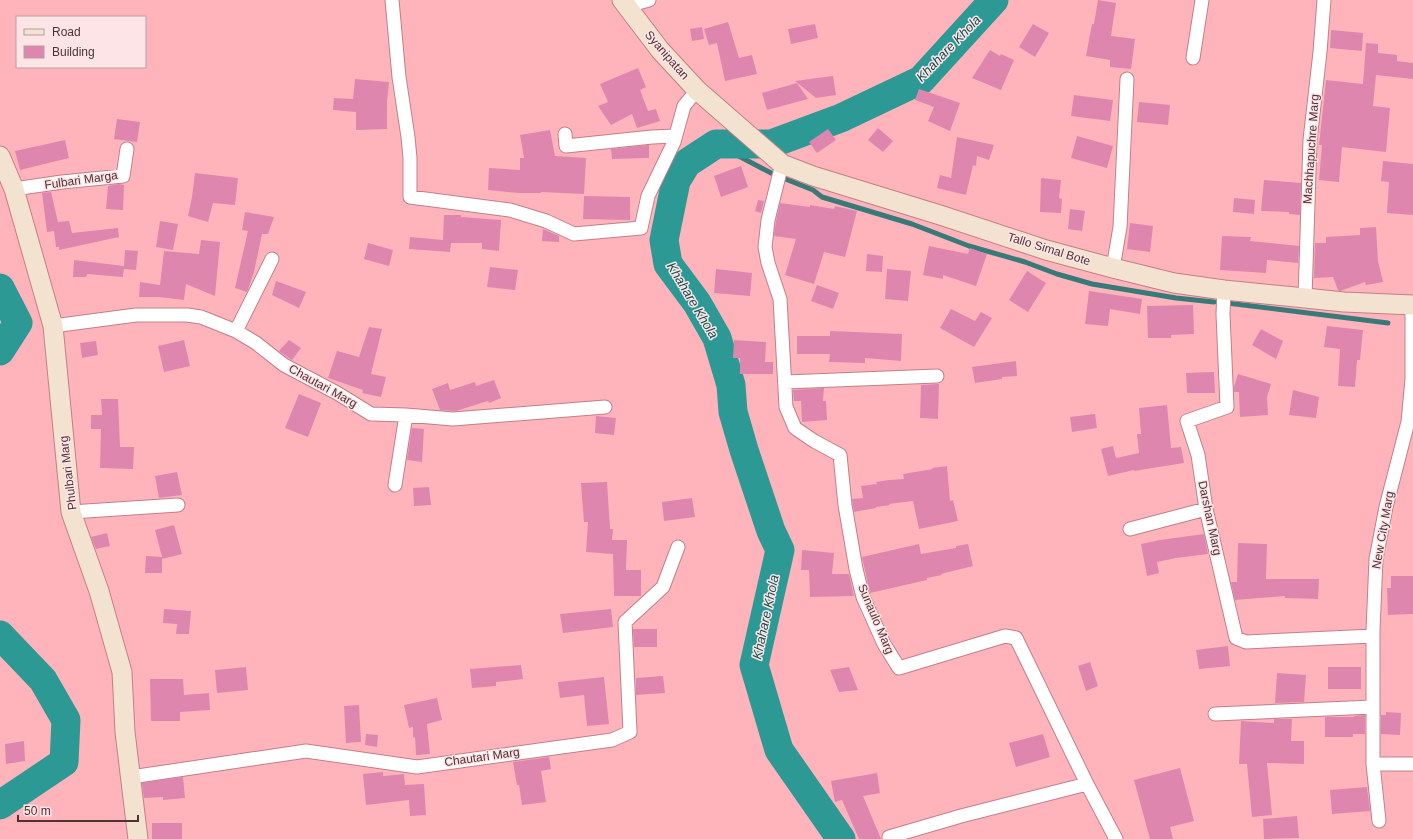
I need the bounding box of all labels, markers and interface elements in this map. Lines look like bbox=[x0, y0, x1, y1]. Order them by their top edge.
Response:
water label: Khahare Khola bbox=[913, 12, 984, 84]
legend bbox=[16, 16, 146, 68]
text: Road bbox=[52, 25, 81, 39]
street label: Syanipatan bbox=[642, 28, 692, 82]
text: Building bbox=[52, 45, 95, 59]
street label: Machhapuchre Marg bbox=[1300, 94, 1322, 204]
street label: Fulbari Marga bbox=[43, 168, 119, 192]
street label: Tallo Simal Bote bbox=[1006, 230, 1092, 268]
water label: Khahare Khola bbox=[664, 260, 721, 341]
street label: Chautari Marg bbox=[286, 361, 360, 411]
street label: Phulbari Marg bbox=[57, 435, 79, 511]
street label: Darshan Marg bbox=[1195, 479, 1225, 557]
street label: New City Marg bbox=[1369, 490, 1397, 570]
water label: Khahare Khola bbox=[749, 573, 782, 661]
street label: Sunaulo Marg bbox=[855, 582, 897, 656]
street label: Chautari Marg bbox=[443, 745, 521, 769]
scale bar bbox=[18, 797, 138, 823]
text: 50 m bbox=[24, 804, 51, 818]

